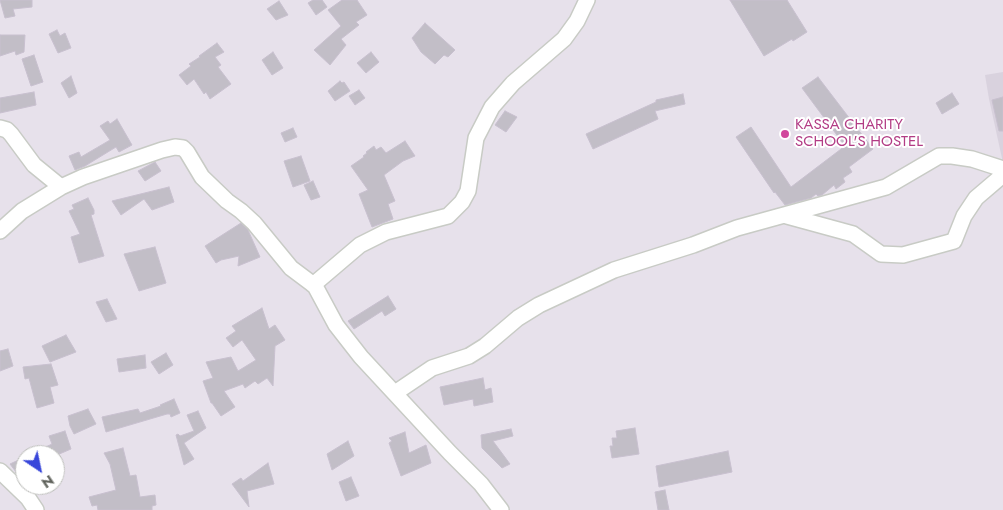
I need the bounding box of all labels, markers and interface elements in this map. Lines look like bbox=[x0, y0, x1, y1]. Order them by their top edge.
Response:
place label: KASSA CHARITY SCHOOL'S HOSTEL bbox=[795, 116, 923, 151]
marker: KASSA CHARITY SCHOOL'S HOSTEL bbox=[779, 128, 791, 140]
north arrow bbox=[15, 445, 65, 495]
text: N bbox=[38, 470, 58, 493]

